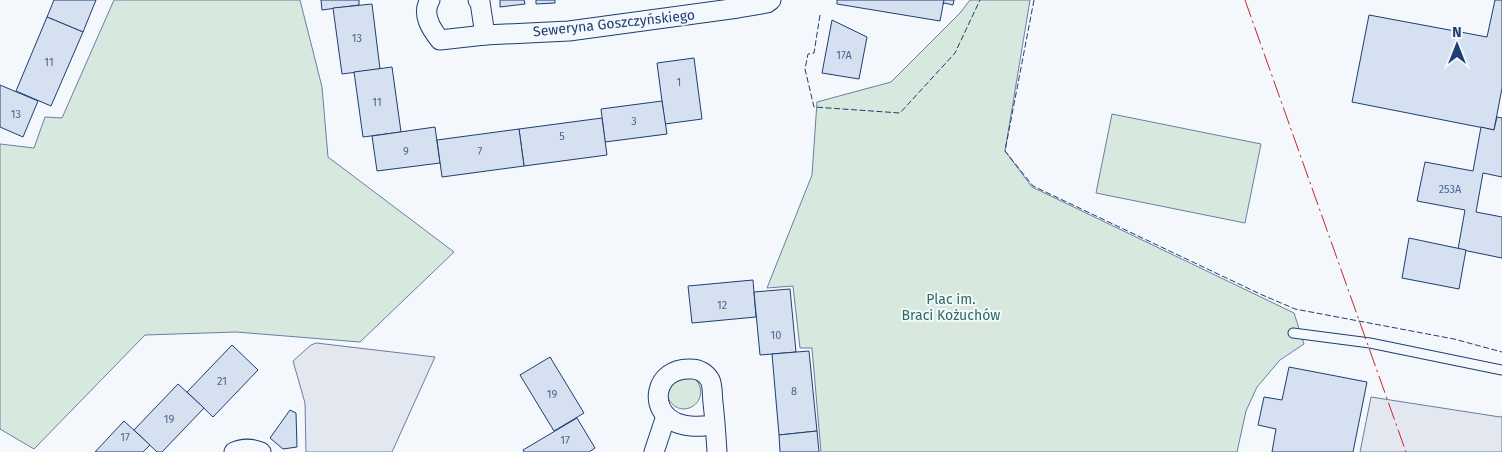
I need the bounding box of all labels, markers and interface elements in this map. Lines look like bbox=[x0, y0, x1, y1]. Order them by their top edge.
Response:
street label: Seweryna Goszczyńskiego bbox=[532, 7, 696, 40]
north arrow bbox=[1432, 20, 1482, 70]
text: N bbox=[1452, 24, 1462, 41]
house number: 13 bbox=[352, 32, 362, 45]
house number: 17A bbox=[836, 49, 853, 62]
house number: 11 bbox=[44, 56, 54, 69]
house number: 1 bbox=[677, 76, 681, 89]
house number: 11 bbox=[372, 96, 382, 109]
house number: 13 bbox=[11, 108, 21, 121]
house number: 3 bbox=[631, 115, 637, 128]
house number: 5 bbox=[559, 130, 565, 143]
house number: 9 bbox=[403, 145, 409, 158]
house number: 7 bbox=[478, 145, 483, 158]
house number: 253A bbox=[1439, 183, 1462, 196]
park label: Plac im. Braci Kożuchów bbox=[902, 291, 1000, 324]
house number: 12 bbox=[717, 299, 727, 312]
house number: 10 bbox=[771, 329, 781, 342]
house number: 21 bbox=[217, 375, 227, 388]
house number: 8 bbox=[791, 385, 797, 398]
house number: 19 bbox=[547, 388, 557, 401]
house number: 19 bbox=[164, 413, 174, 426]
house number: 17 bbox=[120, 431, 130, 444]
house number: 17 bbox=[560, 434, 570, 447]

